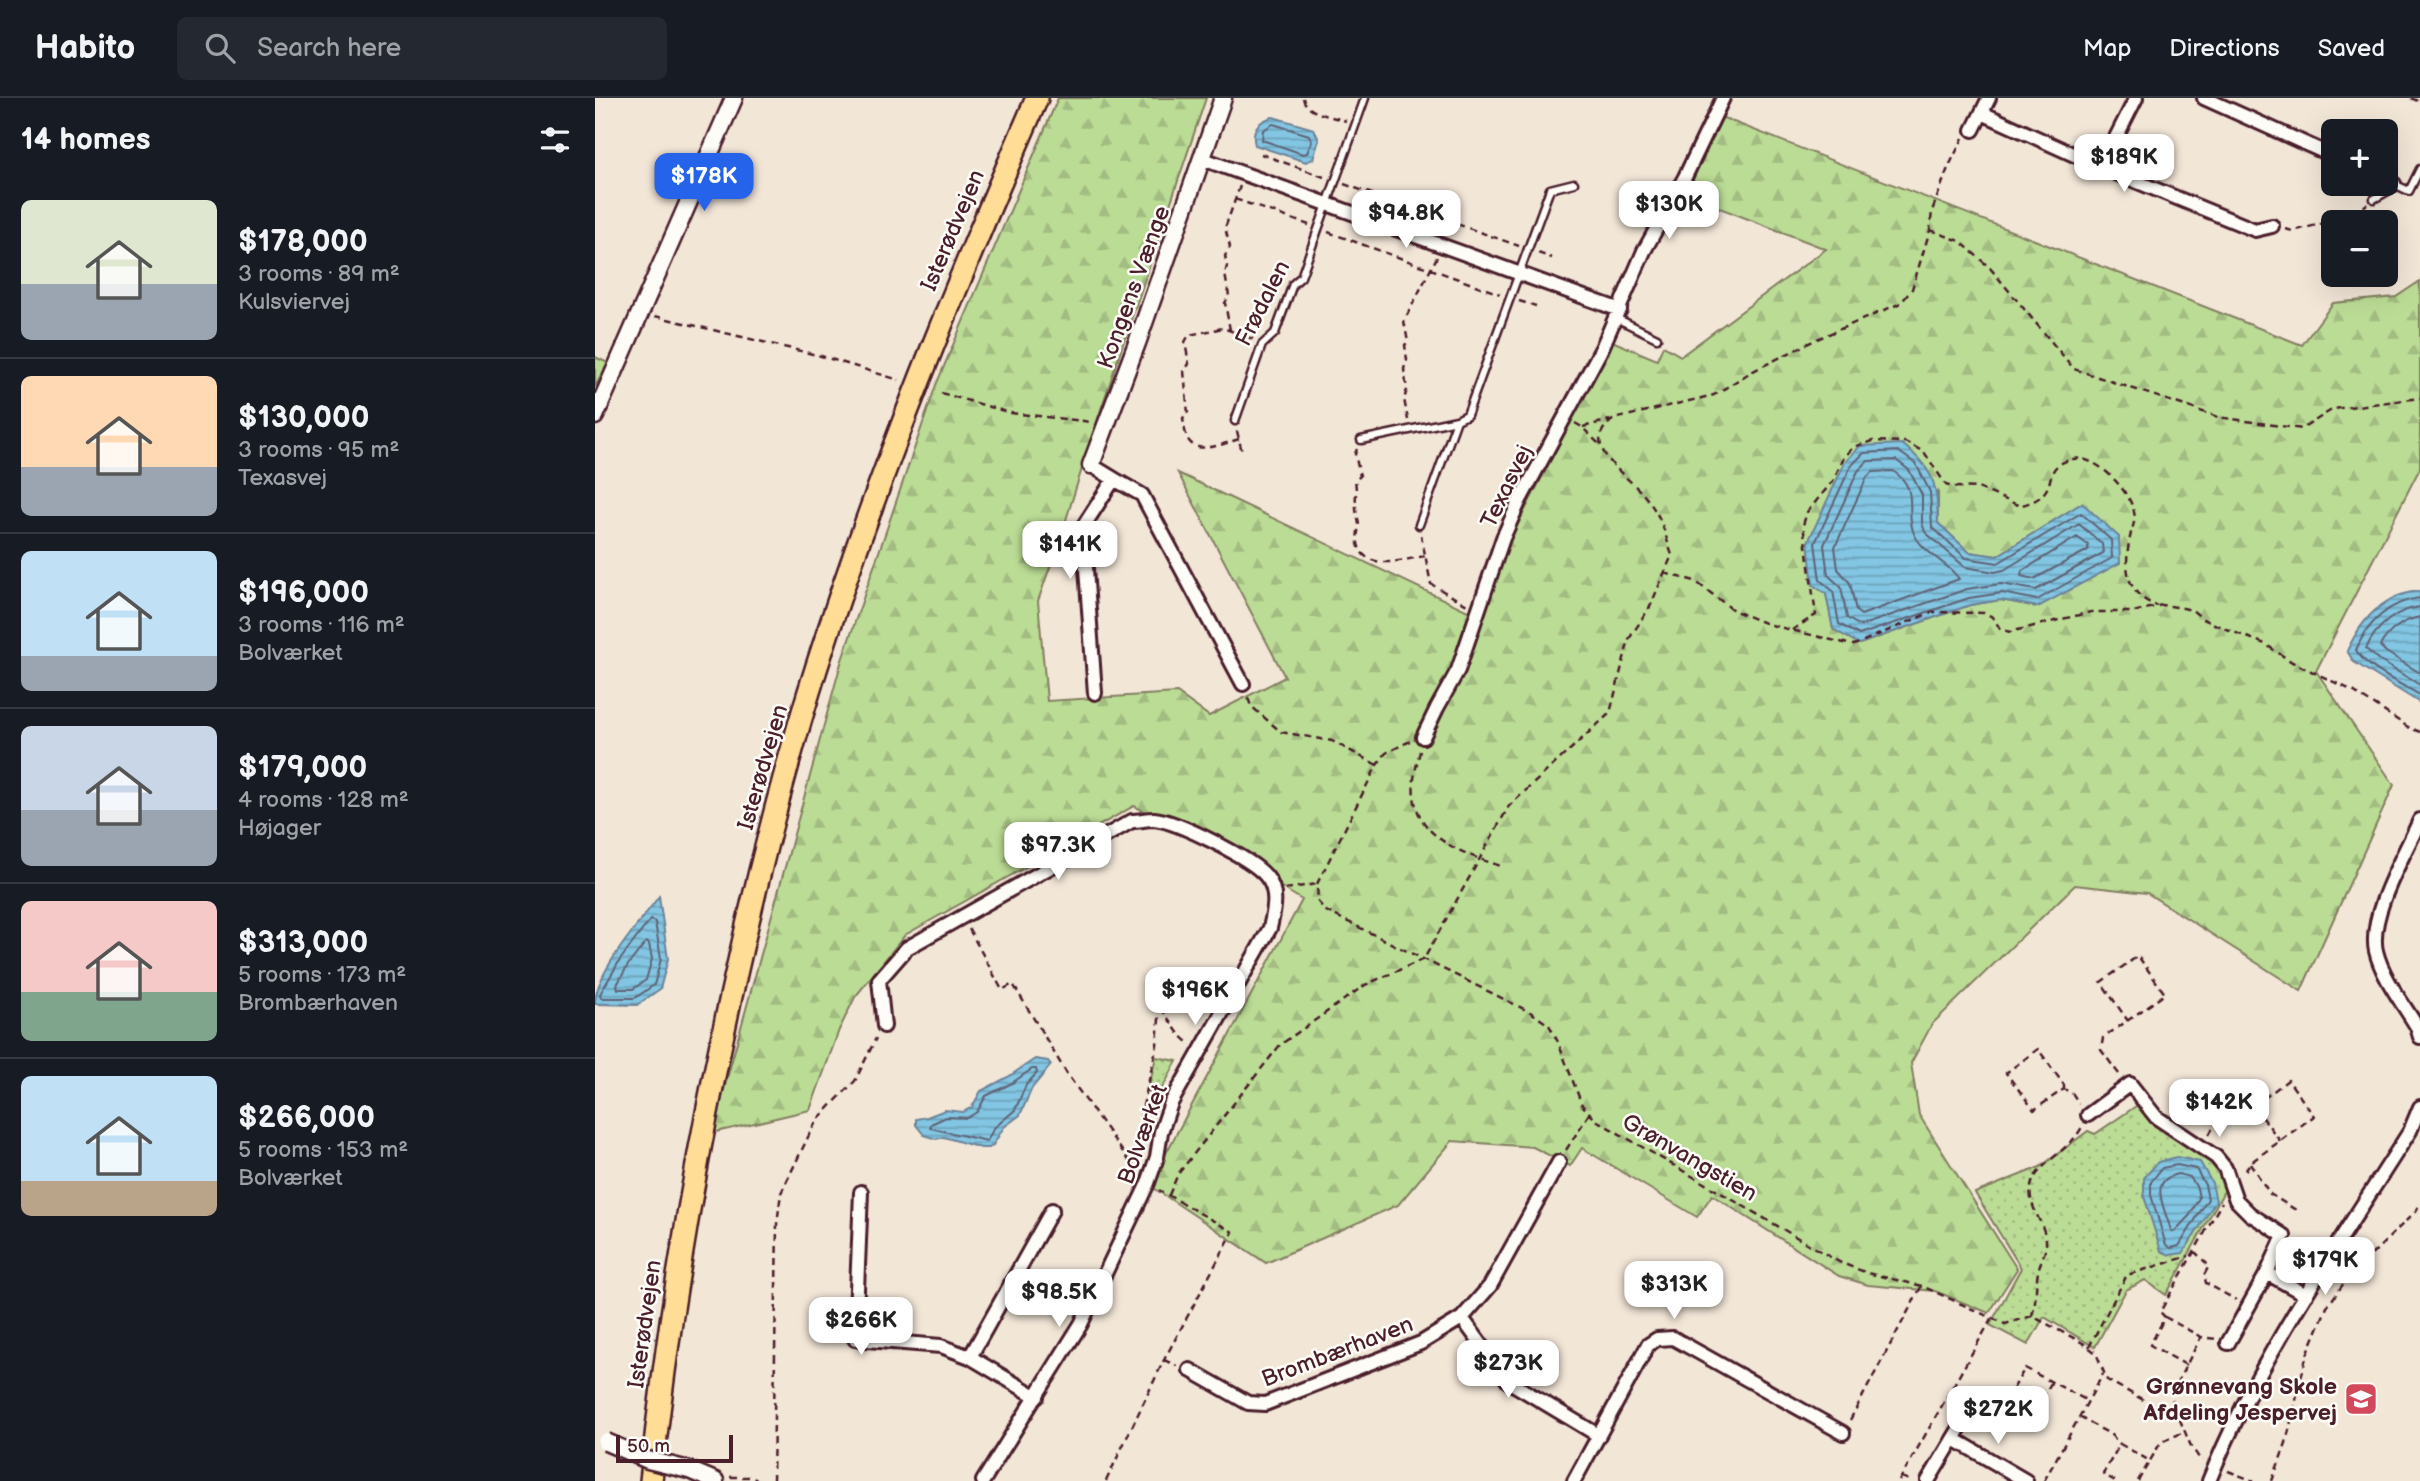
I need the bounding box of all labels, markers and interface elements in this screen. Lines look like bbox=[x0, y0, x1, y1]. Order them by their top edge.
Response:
search box bbox=[177, 17, 667, 80]
text: Habito bbox=[35, 28, 135, 68]
icon: search bbox=[201, 29, 239, 67]
text: Search here bbox=[257, 33, 401, 64]
text: Map bbox=[2083, 34, 2131, 63]
text: Directions bbox=[2169, 34, 2280, 63]
text: Saved bbox=[2318, 34, 2385, 63]
map controls bbox=[2321, 119, 2398, 287]
button: + bbox=[2321, 119, 2398, 196]
icon: filters bbox=[536, 121, 574, 159]
text: 14 homes bbox=[21, 122, 150, 158]
pin: $189K bbox=[2075, 134, 2173, 194]
text: $189K bbox=[2090, 143, 2158, 171]
pin: $178K bbox=[655, 153, 753, 213]
text: $178K bbox=[671, 162, 738, 190]
street label: Isterødvejen bbox=[915, 166, 991, 295]
pin: $130K bbox=[1620, 181, 1718, 241]
pin: $94.8K bbox=[1349, 190, 1463, 250]
text: $130K bbox=[1635, 190, 1703, 218]
text: $94.8K bbox=[1368, 199, 1444, 227]
street label: Kongens Vænge bbox=[1091, 202, 1176, 373]
button: − bbox=[2321, 210, 2398, 287]
text: $178,000 bbox=[238, 224, 368, 260]
icon: home bbox=[77, 228, 161, 312]
street label: Frødalen bbox=[1229, 256, 1296, 351]
text: 3 rooms · 89 m² bbox=[238, 260, 400, 288]
text: Kulsviervej bbox=[238, 288, 350, 316]
text: $130,000 bbox=[238, 400, 369, 436]
icon: home bbox=[77, 404, 161, 488]
text: 3 rooms · 95 m² bbox=[238, 436, 399, 464]
street label: Texasvej bbox=[1475, 440, 1539, 533]
text: Texasvej bbox=[238, 464, 327, 492]
pin: $141K bbox=[1021, 522, 1119, 581]
text: $141K bbox=[1038, 530, 1102, 558]
text: $196,000 bbox=[238, 575, 369, 611]
icon: home bbox=[77, 579, 161, 663]
text: 3 rooms · 116 m² bbox=[238, 611, 405, 639]
text: Bolværket bbox=[238, 639, 343, 667]
street label: Isterødvejen bbox=[732, 701, 794, 833]
text: $179,000 bbox=[238, 750, 367, 786]
icon: home bbox=[77, 754, 161, 838]
text: 4 rooms · 128 m² bbox=[238, 786, 409, 814]
text: Højager bbox=[238, 814, 321, 842]
pin: $97.3K bbox=[1001, 822, 1115, 882]
text: $97.3K bbox=[1020, 831, 1096, 859]
text: $313,000 bbox=[238, 925, 368, 961]
icon: home bbox=[77, 929, 161, 1013]
text: 5 rooms · 173 m² bbox=[238, 961, 406, 989]
pin: $196K bbox=[1146, 968, 1244, 1027]
text: $196K bbox=[1161, 976, 1229, 1004]
text: Brombærhaven bbox=[238, 989, 398, 1017]
street label: Bolværket bbox=[1112, 1080, 1174, 1188]
pin: $142K bbox=[2170, 1080, 2268, 1139]
text: $142K bbox=[2185, 1088, 2253, 1116]
text: $266,000 bbox=[238, 1100, 375, 1136]
icon: home bbox=[77, 1104, 161, 1188]
street label: Grønvangstien bbox=[1617, 1108, 1762, 1208]
text: 5 rooms · 153 m² bbox=[238, 1136, 408, 1164]
text: Bolværket bbox=[238, 1164, 343, 1192]
pin: $179K bbox=[2276, 1238, 2374, 1297]
text: $179K bbox=[2292, 1246, 2358, 1274]
street label: Isterødvejen bbox=[622, 1258, 668, 1390]
pin: $313K bbox=[1625, 1262, 1723, 1321]
pin: $98.5K bbox=[1002, 1270, 1116, 1329]
text: $313K bbox=[1640, 1270, 1708, 1298]
text: $98.5K bbox=[1021, 1278, 1097, 1306]
pin: $266K bbox=[812, 1298, 910, 1357]
text: $266K bbox=[825, 1306, 897, 1334]
street label: Brombærhaven bbox=[1258, 1310, 1417, 1394]
pin: $273K bbox=[1459, 1340, 1557, 1400]
text: $273K bbox=[1473, 1349, 1543, 1377]
place label: Grønnevang Skole Afdeling Jespervej bbox=[2142, 1373, 2337, 1427]
school or university icon: Grønnevang Skole Afdeling Jespervej bbox=[2342, 1380, 2380, 1418]
pin: $272K bbox=[1949, 1386, 2047, 1446]
text: $272K bbox=[1963, 1395, 2033, 1423]
scale bar bbox=[616, 1432, 733, 1464]
text: 50 m bbox=[627, 1435, 670, 1458]

